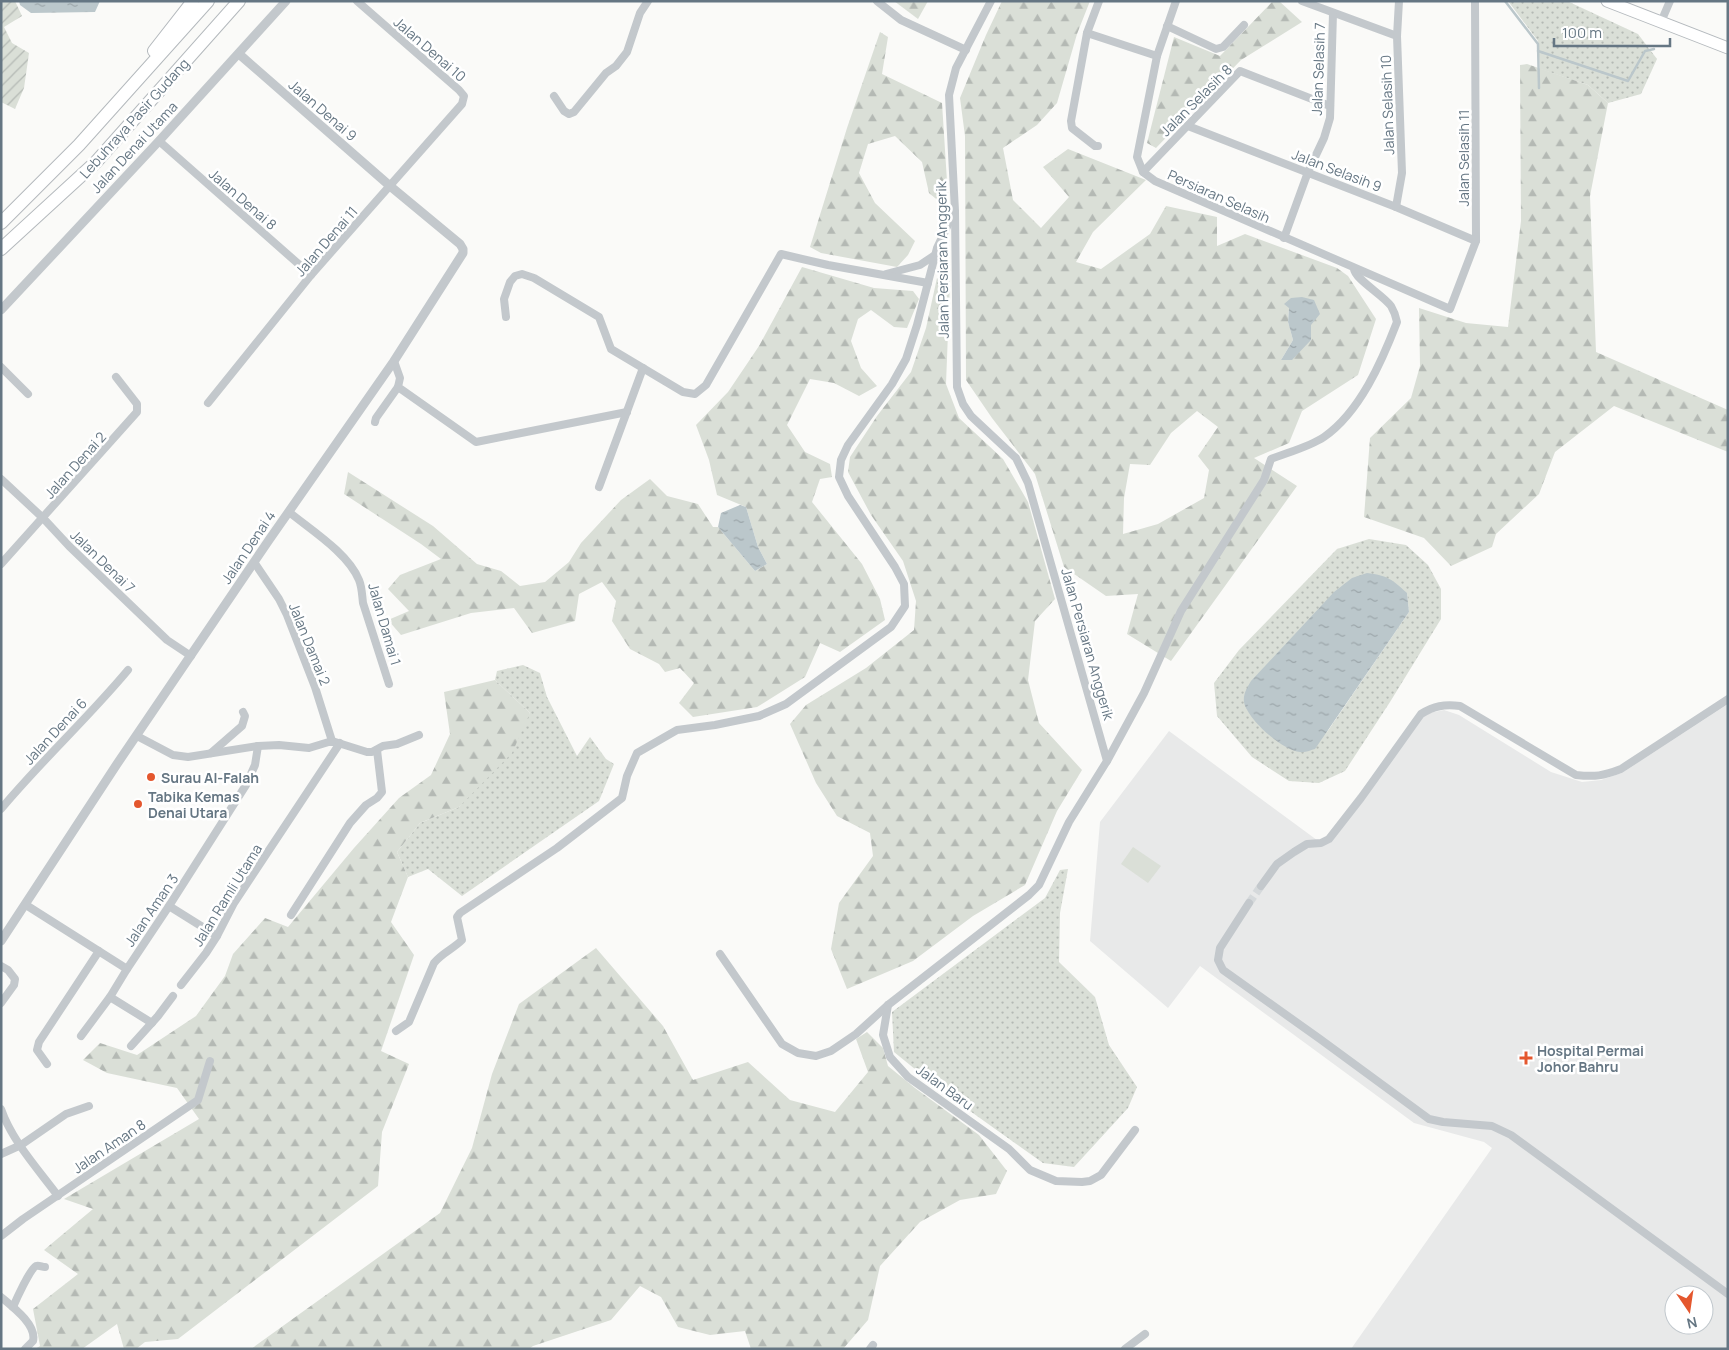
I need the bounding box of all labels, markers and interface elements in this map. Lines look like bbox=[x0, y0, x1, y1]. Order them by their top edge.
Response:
street label: Jalan Denai 10 bbox=[390, 12, 470, 86]
scale bar bbox=[1554, 15, 1670, 47]
street label: Jalan Selasih 7 bbox=[1307, 22, 1329, 116]
text: 100 m bbox=[1562, 22, 1602, 43]
street label: Lebuhraya Pasir Gudang bbox=[75, 54, 193, 182]
street label: Jalan Selasih 10 bbox=[1376, 55, 1398, 155]
street label: Jalan Selasih 8 bbox=[1156, 60, 1236, 140]
street label: Jalan Denai 9 bbox=[285, 75, 361, 145]
street label: Jalan Denai Utama bbox=[87, 97, 181, 197]
street label: Jalan Selasih 11 bbox=[1454, 110, 1473, 206]
street label: Jalan Selasih 9 bbox=[1289, 144, 1385, 196]
street label: Jalan Denai 8 bbox=[205, 164, 281, 234]
street label: Persiaran Selasih bbox=[1165, 165, 1273, 227]
street label: Jalan Persiaran Anggerik bbox=[931, 180, 953, 339]
street label: Jalan Denai 11 bbox=[290, 202, 362, 280]
street label: Jalan Denai 2 bbox=[40, 427, 110, 503]
street label: Jalan Denai 4 bbox=[217, 507, 279, 587]
street label: Jalan Denai 7 bbox=[67, 525, 139, 597]
street label: Jalan Persiaran Anggerik bbox=[1057, 566, 1119, 723]
street label: Jalan Damai 1 bbox=[364, 581, 406, 667]
street label: Jalan Damai 2 bbox=[285, 600, 335, 688]
street label: Jalan Denai 6 bbox=[19, 694, 91, 768]
place label: Surau Al-Falah bbox=[161, 768, 259, 787]
marker: Surau Al-Falah bbox=[145, 771, 157, 783]
place label: Tabika Kemas Denai Utara bbox=[148, 787, 240, 822]
marker: Tabika Kemas Denai Utara bbox=[132, 798, 144, 810]
street label: Jalan Ramli Utama bbox=[188, 840, 266, 950]
street label: Jalan Aman 3 bbox=[120, 870, 182, 950]
place label: Hospital Permai Johor Bahru bbox=[1537, 1041, 1644, 1076]
marker: Hospital Permai Johor Bahru bbox=[1519, 1051, 1533, 1065]
street label: Jalan Baru bbox=[913, 1060, 977, 1114]
street label: Jalan Aman 8 bbox=[69, 1115, 149, 1177]
north arrow bbox=[1664, 1285, 1714, 1335]
text: N bbox=[1685, 1313, 1699, 1334]

